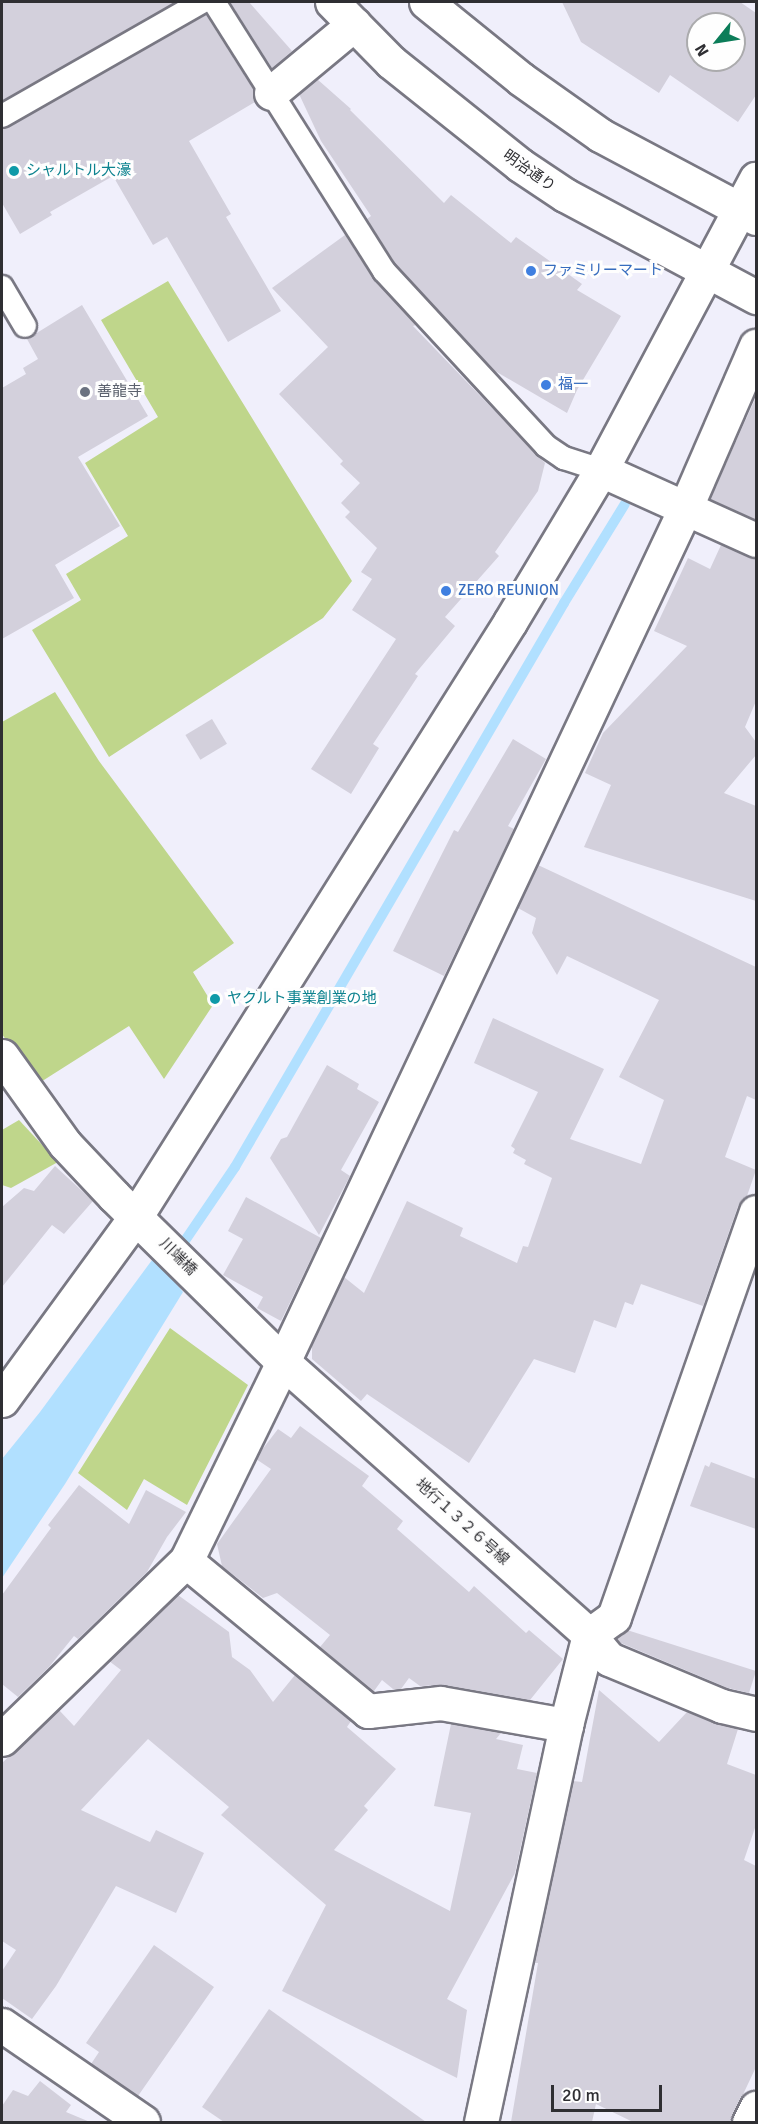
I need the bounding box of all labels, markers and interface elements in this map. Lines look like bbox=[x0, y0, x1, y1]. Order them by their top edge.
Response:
north arrow bbox=[686, 12, 746, 72]
text: N bbox=[691, 40, 714, 60]
street label: 明治通り bbox=[499, 146, 559, 196]
place label: シャルトル大濠 bbox=[26, 162, 131, 180]
marker: シャルトル大濠 bbox=[7, 164, 21, 178]
place label: ファミリーマート bbox=[543, 262, 663, 280]
marker: ファミリーマート bbox=[524, 264, 538, 278]
place label: 福一 bbox=[558, 376, 588, 394]
marker: 福一 bbox=[539, 378, 553, 392]
place label: 善龍寺 bbox=[97, 383, 142, 401]
marker: 善龍寺 bbox=[78, 385, 92, 399]
place label: ZERO REUNION bbox=[458, 582, 559, 600]
marker: ZERO REUNION bbox=[439, 584, 453, 598]
place label: ヤクルト事業創業の地 bbox=[227, 990, 377, 1008]
marker: ヤクルト事業創業の地 bbox=[208, 992, 222, 1006]
street label: 川端橋 bbox=[156, 1235, 200, 1279]
street label: 地行１３２６号線 bbox=[411, 1475, 513, 1569]
scale bar bbox=[554, 2073, 665, 2111]
text: 20 m bbox=[562, 2084, 600, 2106]

